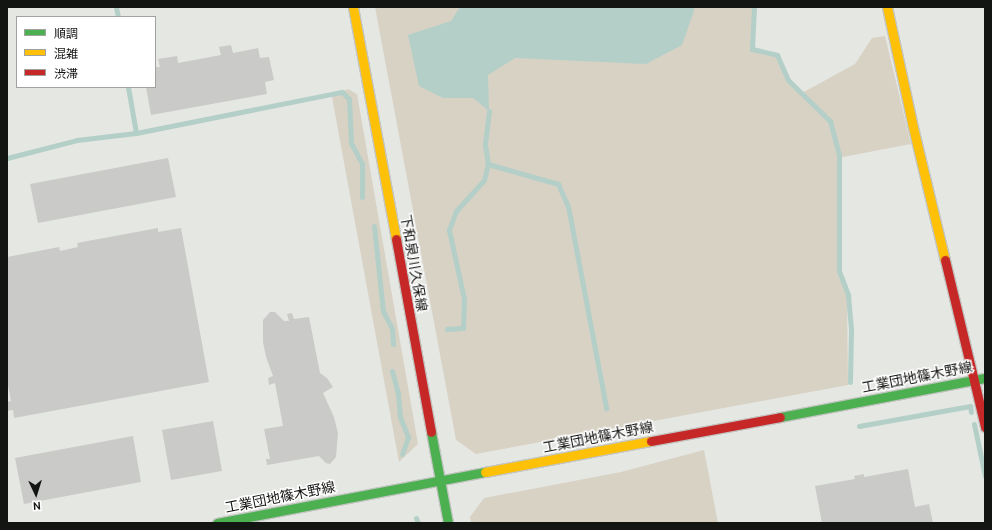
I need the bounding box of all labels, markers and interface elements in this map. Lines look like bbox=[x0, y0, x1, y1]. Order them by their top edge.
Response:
legend bbox=[16, 16, 156, 88]
text: 順調 bbox=[54, 26, 78, 41]
text: 混雑 bbox=[54, 46, 78, 61]
text: 渋滞 bbox=[54, 66, 78, 81]
street label: 下和泉川久保線 bbox=[397, 213, 431, 313]
street label: 工業団地篠木野線 bbox=[860, 358, 974, 396]
street label: 工業団地篠木野線 bbox=[541, 418, 655, 456]
north arrow bbox=[16, 474, 56, 514]
street label: 工業団地篠木野線 bbox=[223, 478, 337, 516]
text: N bbox=[32, 499, 41, 513]

